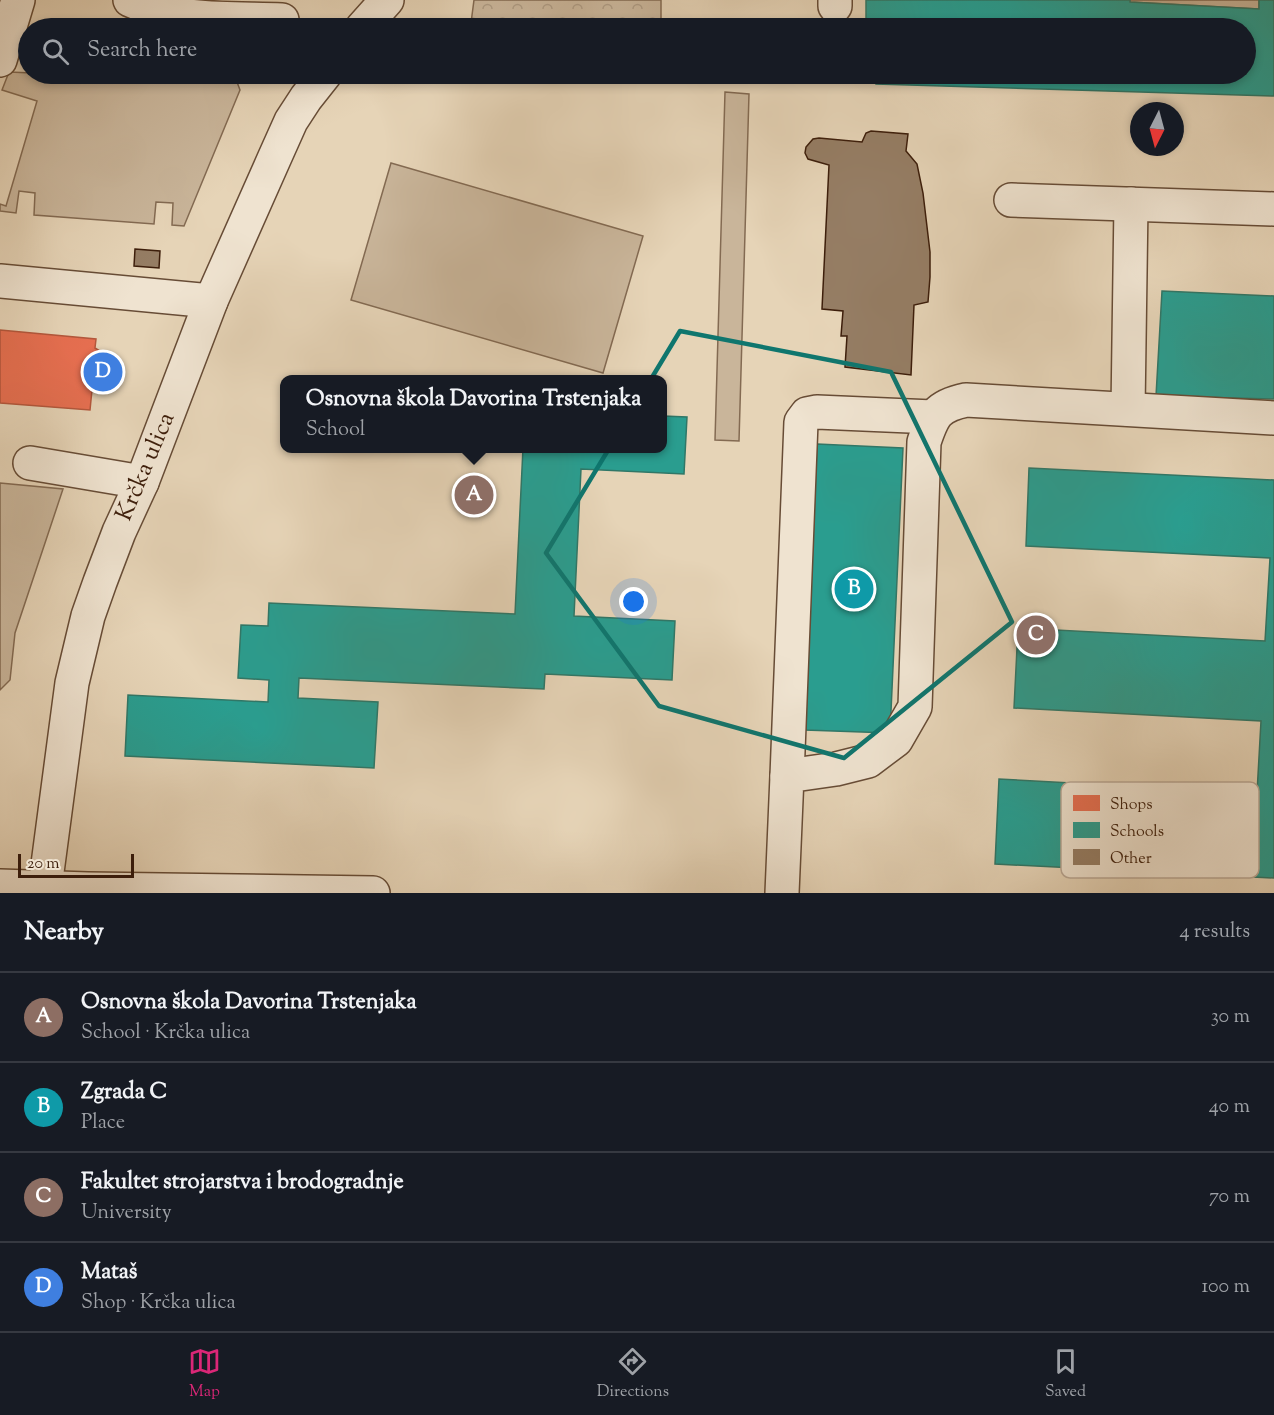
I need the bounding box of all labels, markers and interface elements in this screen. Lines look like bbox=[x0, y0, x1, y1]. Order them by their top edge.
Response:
search box bbox=[18, 18, 1256, 84]
icon: search bbox=[39, 35, 72, 68]
text: Search here bbox=[87, 35, 197, 67]
north arrow bbox=[1130, 102, 1184, 156]
pin: D bbox=[84, 350, 122, 394]
popup bbox=[280, 375, 667, 453]
text: Osnovna škola Davorina Trstenjaka bbox=[306, 384, 641, 416]
street label: Krčka ulica bbox=[108, 407, 184, 527]
text: School bbox=[306, 416, 365, 445]
pin: A bbox=[454, 472, 494, 518]
pin: B bbox=[834, 566, 874, 612]
your location bbox=[619, 587, 648, 616]
pin: C bbox=[1016, 612, 1056, 658]
legend bbox=[1061, 782, 1259, 878]
text: Shops bbox=[1110, 794, 1153, 817]
text: Schools bbox=[1110, 821, 1164, 844]
text: Other bbox=[1110, 848, 1152, 871]
scale bar bbox=[18, 851, 134, 878]
text: 20 m bbox=[27, 853, 60, 876]
text: Nearby bbox=[24, 914, 104, 951]
text: 4 results bbox=[1179, 918, 1250, 947]
text: Osnovna škola Davorina Trstenjaka bbox=[81, 987, 417, 1019]
text: A bbox=[35, 1003, 52, 1032]
text: 30 m bbox=[1211, 1003, 1250, 1032]
text: School · Krčka ulica bbox=[81, 1019, 250, 1048]
text: Zgrada C bbox=[81, 1077, 167, 1109]
text: B bbox=[37, 1093, 50, 1122]
text: 40 m bbox=[1209, 1093, 1250, 1122]
text: Place bbox=[81, 1109, 125, 1138]
text: Fakultet strojarstva i brodogradnje bbox=[81, 1167, 404, 1199]
text: C bbox=[35, 1183, 52, 1212]
text: 70 m bbox=[1209, 1183, 1250, 1212]
text: University bbox=[81, 1199, 172, 1228]
text: Mataš bbox=[81, 1257, 137, 1289]
text: D bbox=[36, 1273, 51, 1302]
text: 100 m bbox=[1201, 1273, 1250, 1302]
text: Shop · Krčka ulica bbox=[81, 1289, 236, 1318]
tab: Map bbox=[188, 1345, 221, 1404]
tab: Directions bbox=[597, 1345, 669, 1404]
tab: Saved bbox=[1045, 1345, 1086, 1404]

